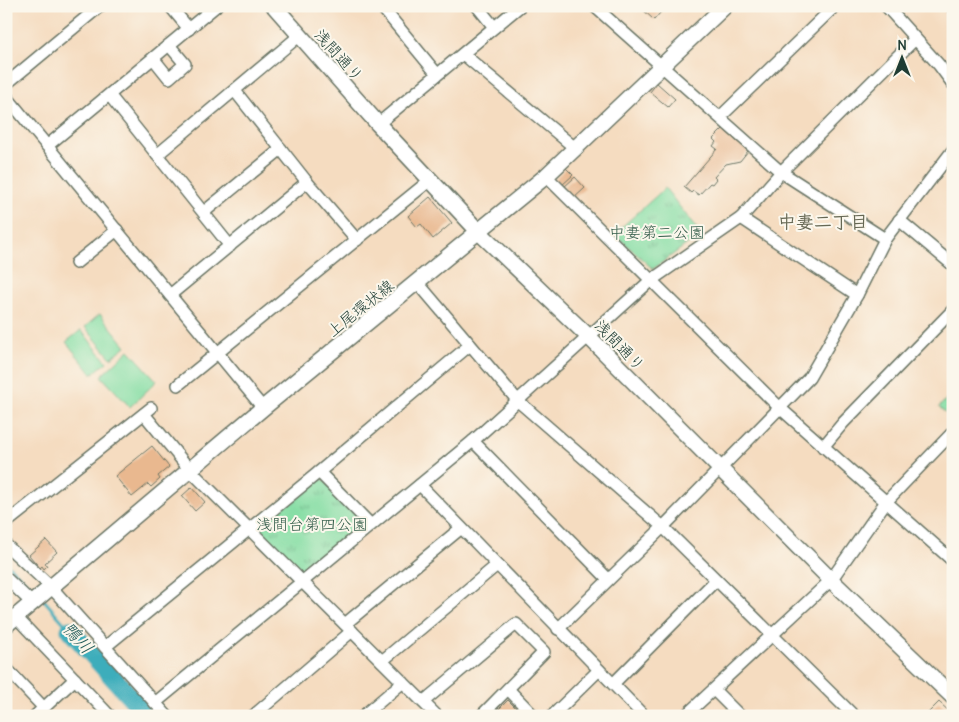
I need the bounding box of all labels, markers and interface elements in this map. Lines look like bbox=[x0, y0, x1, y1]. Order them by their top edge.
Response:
street label: 浅間通り bbox=[310, 25, 368, 85]
north arrow bbox=[876, 32, 926, 82]
text: N bbox=[897, 36, 907, 54]
district label: 中妻二丁目 bbox=[778, 210, 868, 233]
park label: 中妻第二公園 bbox=[609, 222, 705, 242]
street label: 上尾環状線 bbox=[323, 275, 397, 341]
street label: 浅間通り bbox=[591, 315, 649, 375]
park label: 浅間台第四公園 bbox=[256, 514, 368, 534]
water label: 鴨川 bbox=[58, 617, 99, 659]

